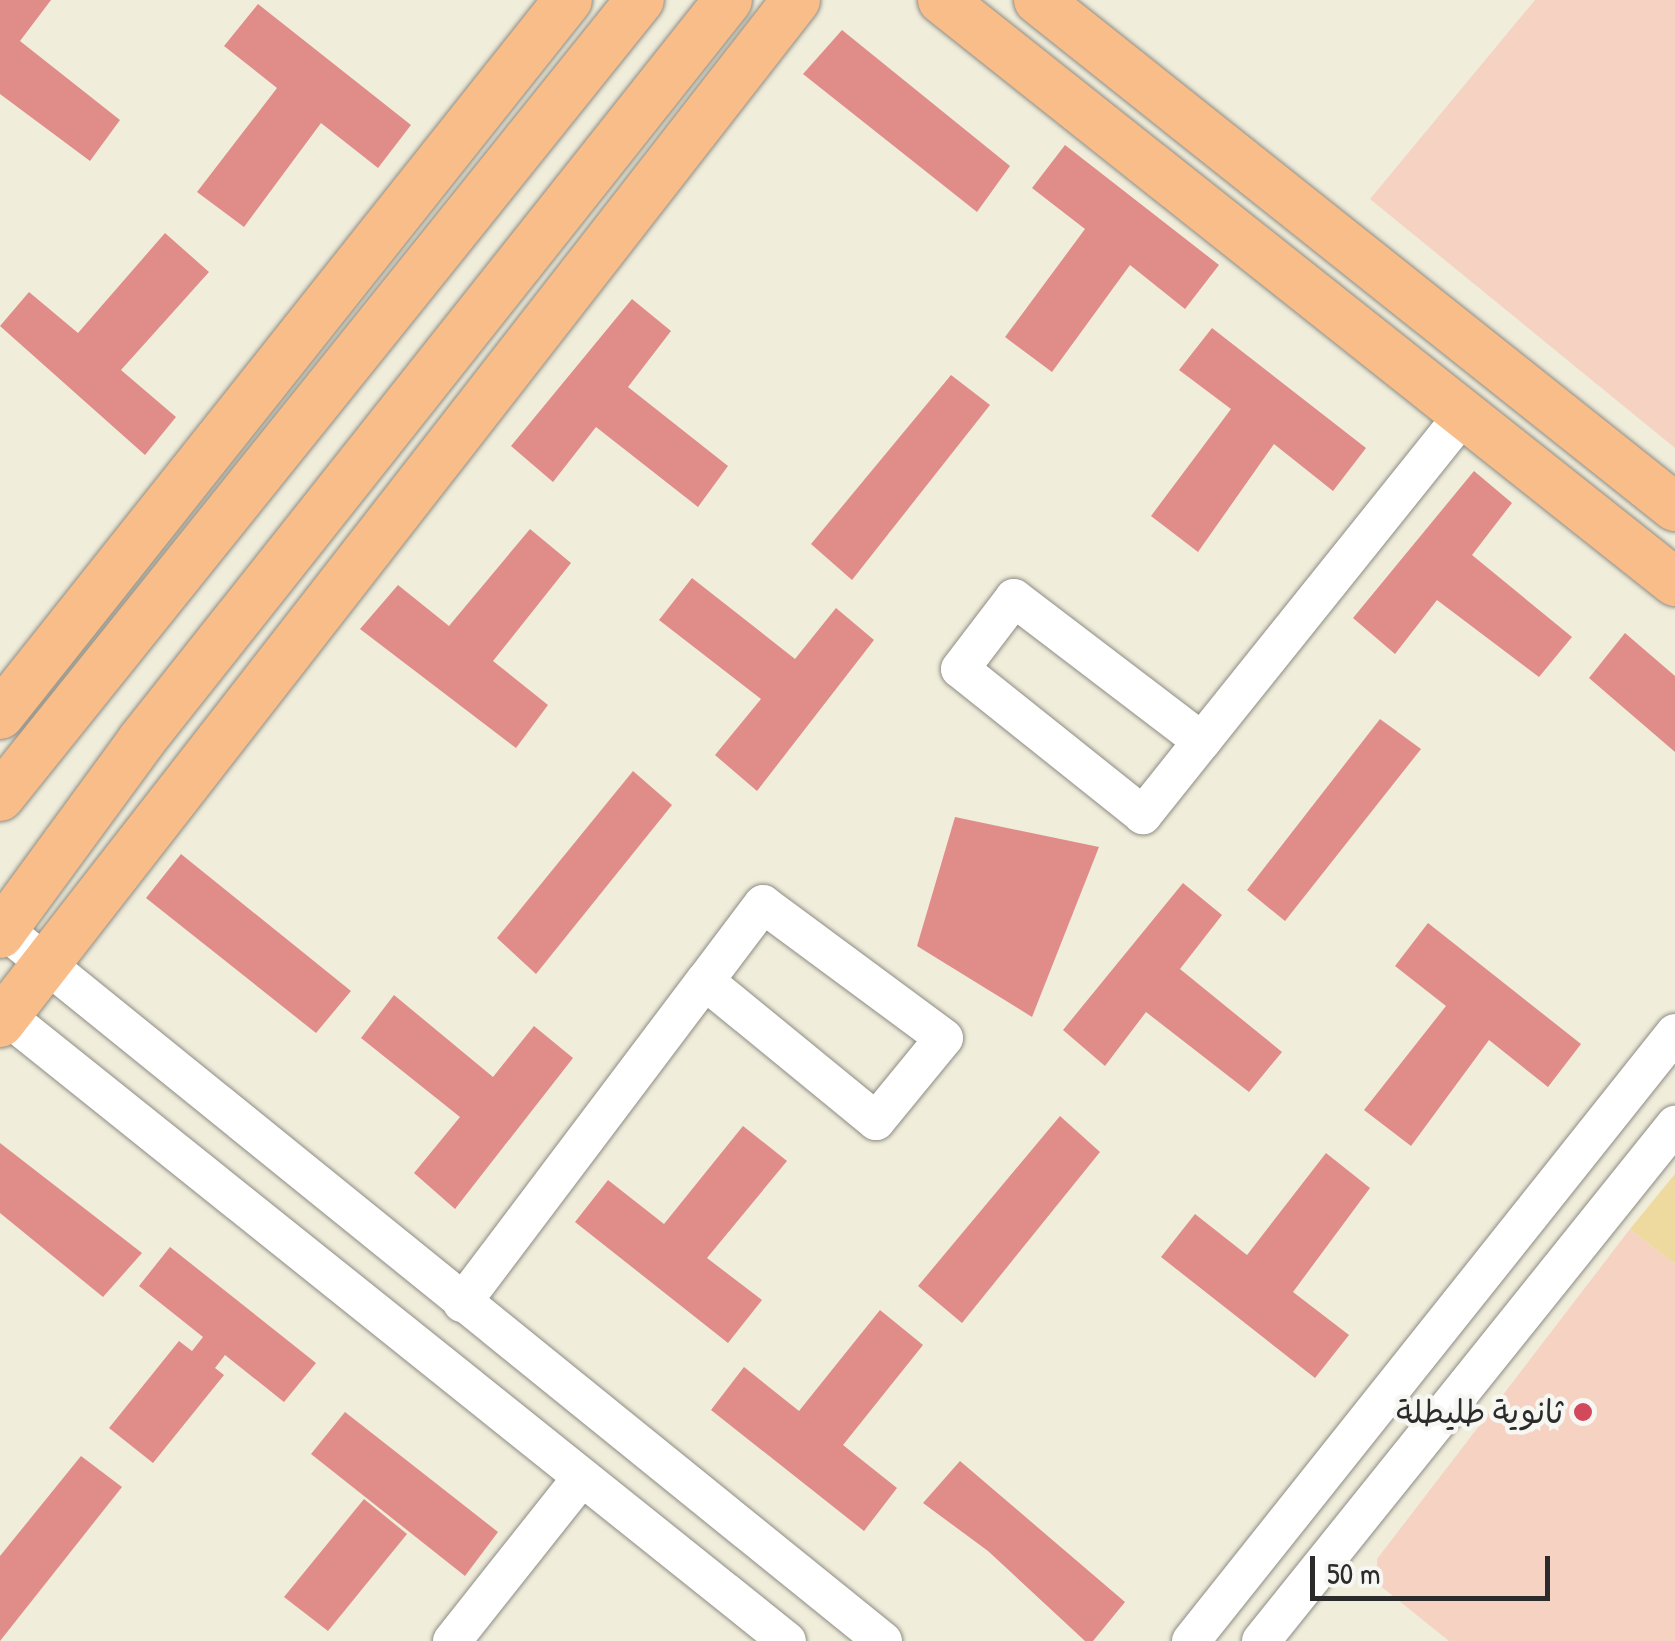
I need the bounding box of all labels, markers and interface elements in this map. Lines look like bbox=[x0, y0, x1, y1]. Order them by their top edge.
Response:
place label: ثانوية طليطلة bbox=[1396, 1393, 1563, 1431]
marker: ثانوية طليطلة bbox=[1572, 1401, 1594, 1423]
scale bar bbox=[1315, 1536, 1555, 1598]
text: 50 m bbox=[1327, 1553, 1380, 1593]

